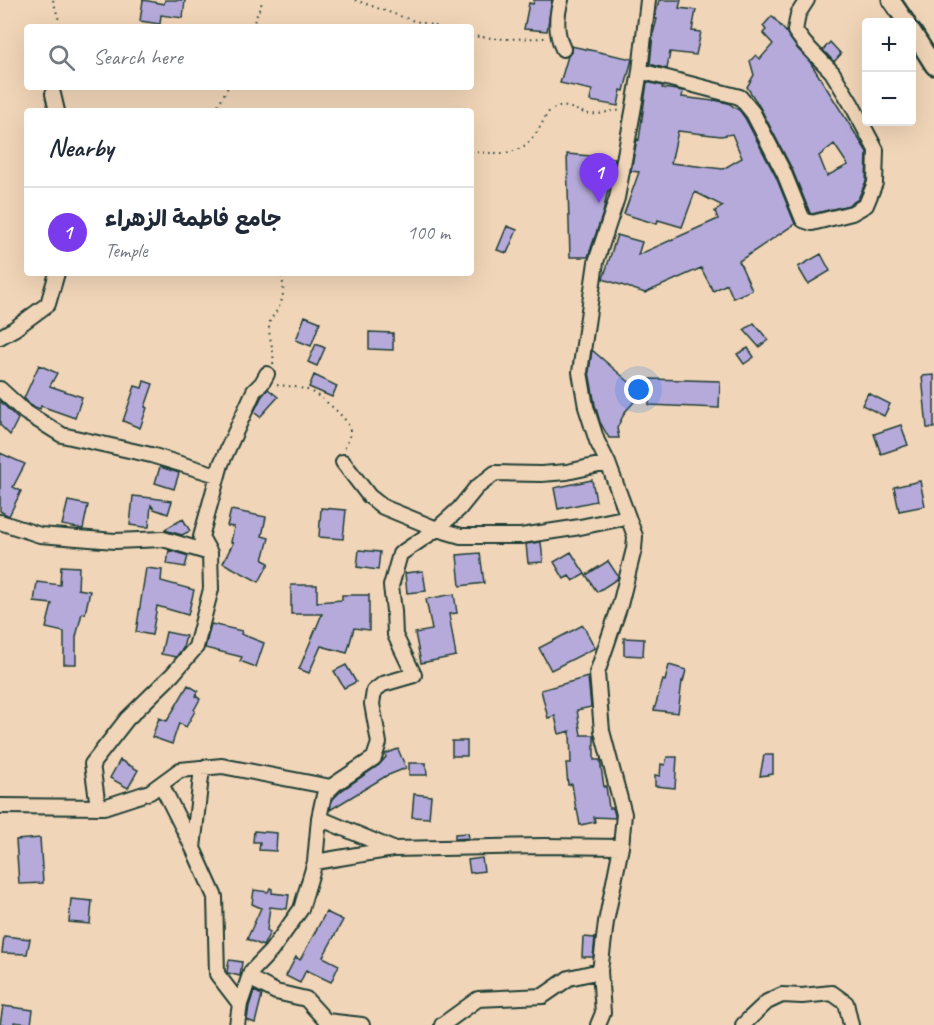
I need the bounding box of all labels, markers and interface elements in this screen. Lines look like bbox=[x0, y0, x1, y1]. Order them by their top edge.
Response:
map controls bbox=[862, 18, 916, 126]
button: + bbox=[862, 18, 916, 72]
search box bbox=[24, 24, 474, 90]
icon: search bbox=[45, 41, 78, 74]
text: Search here bbox=[93, 43, 183, 71]
button: − bbox=[862, 72, 916, 126]
text: Nearby bbox=[48, 131, 113, 164]
pin: 1 bbox=[580, 154, 618, 203]
text: جامع فاطمة الزهراء bbox=[105, 205, 281, 233]
text: 1 bbox=[63, 220, 72, 245]
text: 100 m bbox=[407, 220, 450, 245]
text: Temple bbox=[105, 238, 148, 263]
your location bbox=[624, 375, 653, 404]

